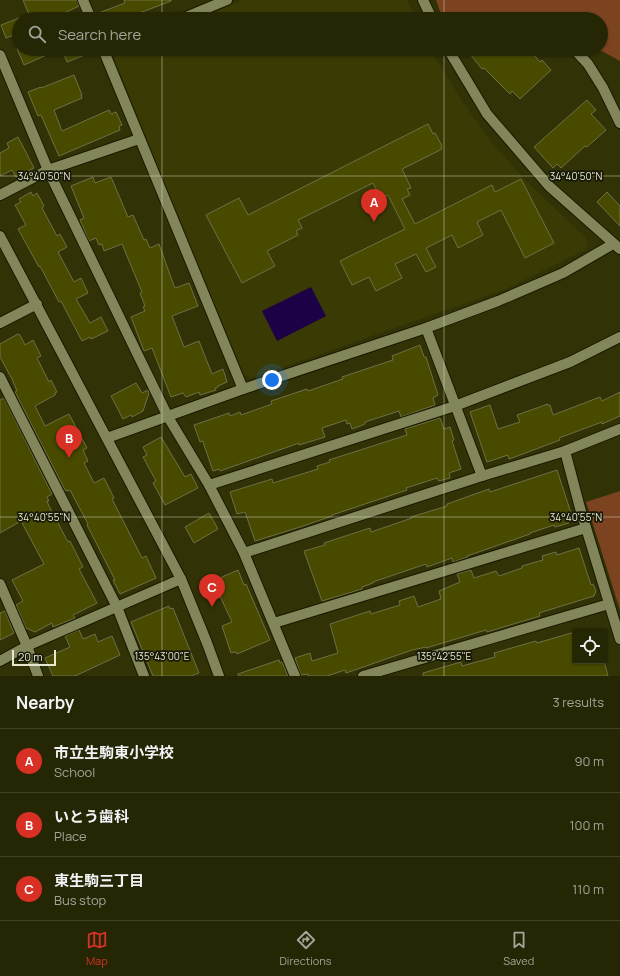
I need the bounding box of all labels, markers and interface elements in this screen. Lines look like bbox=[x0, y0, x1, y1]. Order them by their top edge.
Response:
search box bbox=[12, 12, 608, 56]
icon: search bbox=[26, 23, 48, 45]
text: Search here bbox=[58, 24, 141, 45]
text: 34°40'50"N bbox=[18, 169, 70, 183]
text: 34°40'50"N bbox=[550, 169, 602, 183]
pin: A bbox=[361, 189, 387, 222]
your location bbox=[262, 370, 282, 390]
pin: B bbox=[56, 425, 82, 458]
text: 34°40'55"N bbox=[18, 510, 70, 524]
text: 34°40'55"N bbox=[550, 510, 602, 524]
pin: C bbox=[199, 574, 225, 607]
map controls bbox=[572, 628, 608, 664]
button: locate bbox=[572, 628, 608, 664]
scale bar bbox=[12, 648, 56, 667]
text: 20 m bbox=[18, 649, 43, 664]
text: 135°43'00"E bbox=[134, 649, 190, 663]
text: 135°42'55"E bbox=[417, 649, 472, 663]
text: Nearby bbox=[16, 691, 74, 714]
text: 3 results bbox=[552, 693, 604, 711]
text: 市立生駒東小学校 bbox=[54, 742, 174, 763]
text: A bbox=[25, 752, 33, 770]
text: 90 m bbox=[574, 752, 604, 770]
text: School bbox=[54, 763, 95, 781]
text: いとう歯科 bbox=[54, 806, 129, 827]
text: B bbox=[25, 816, 33, 834]
text: 100 m bbox=[569, 816, 604, 834]
text: Place bbox=[54, 827, 87, 845]
text: 東生駒三丁目 bbox=[54, 870, 144, 891]
text: C bbox=[24, 880, 34, 898]
text: 110 m bbox=[572, 880, 604, 898]
text: Bus stop bbox=[54, 891, 106, 909]
tab: Map bbox=[86, 929, 108, 968]
tab: Directions bbox=[279, 929, 332, 968]
tab: Saved bbox=[503, 929, 534, 968]

